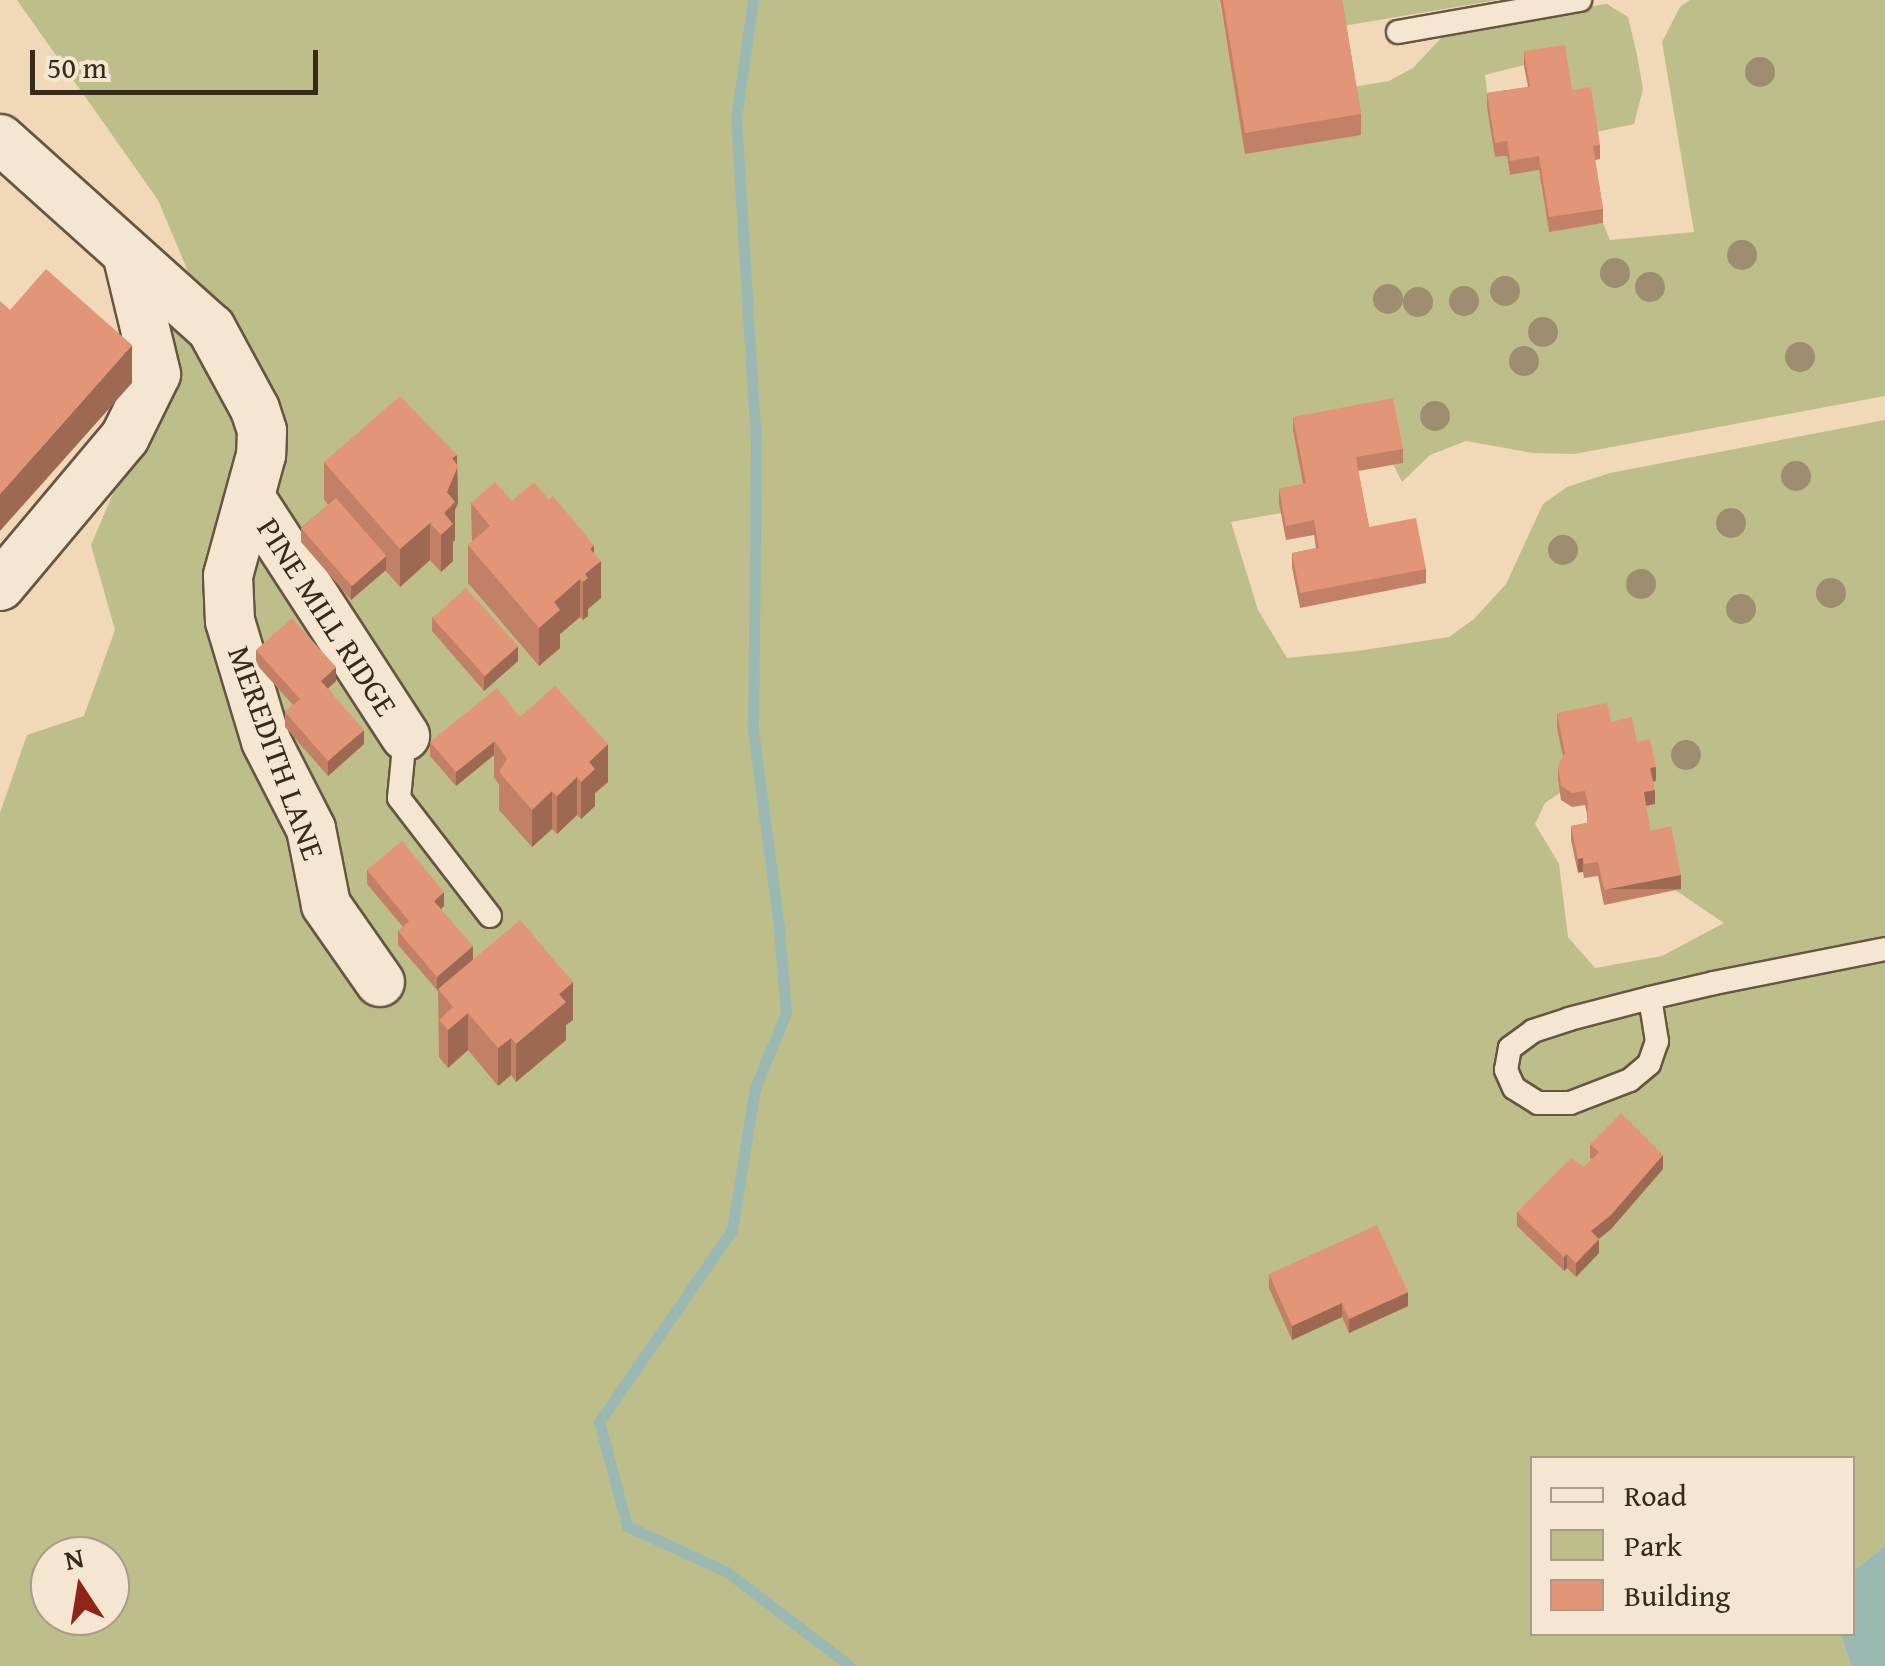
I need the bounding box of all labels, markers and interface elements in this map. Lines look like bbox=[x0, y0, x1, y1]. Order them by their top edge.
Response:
scale bar bbox=[35, 30, 322, 92]
text: 50 m bbox=[47, 45, 107, 89]
street label: PINE MILL RIDGE bbox=[249, 511, 405, 723]
street label: MEREDITH LANE bbox=[220, 641, 332, 865]
legend bbox=[1530, 1456, 1855, 1636]
text: Road bbox=[1624, 1473, 1687, 1517]
text: Park bbox=[1624, 1523, 1682, 1567]
north arrow bbox=[30, 1536, 130, 1636]
text: N bbox=[61, 1536, 87, 1580]
text: Building bbox=[1624, 1573, 1730, 1617]

